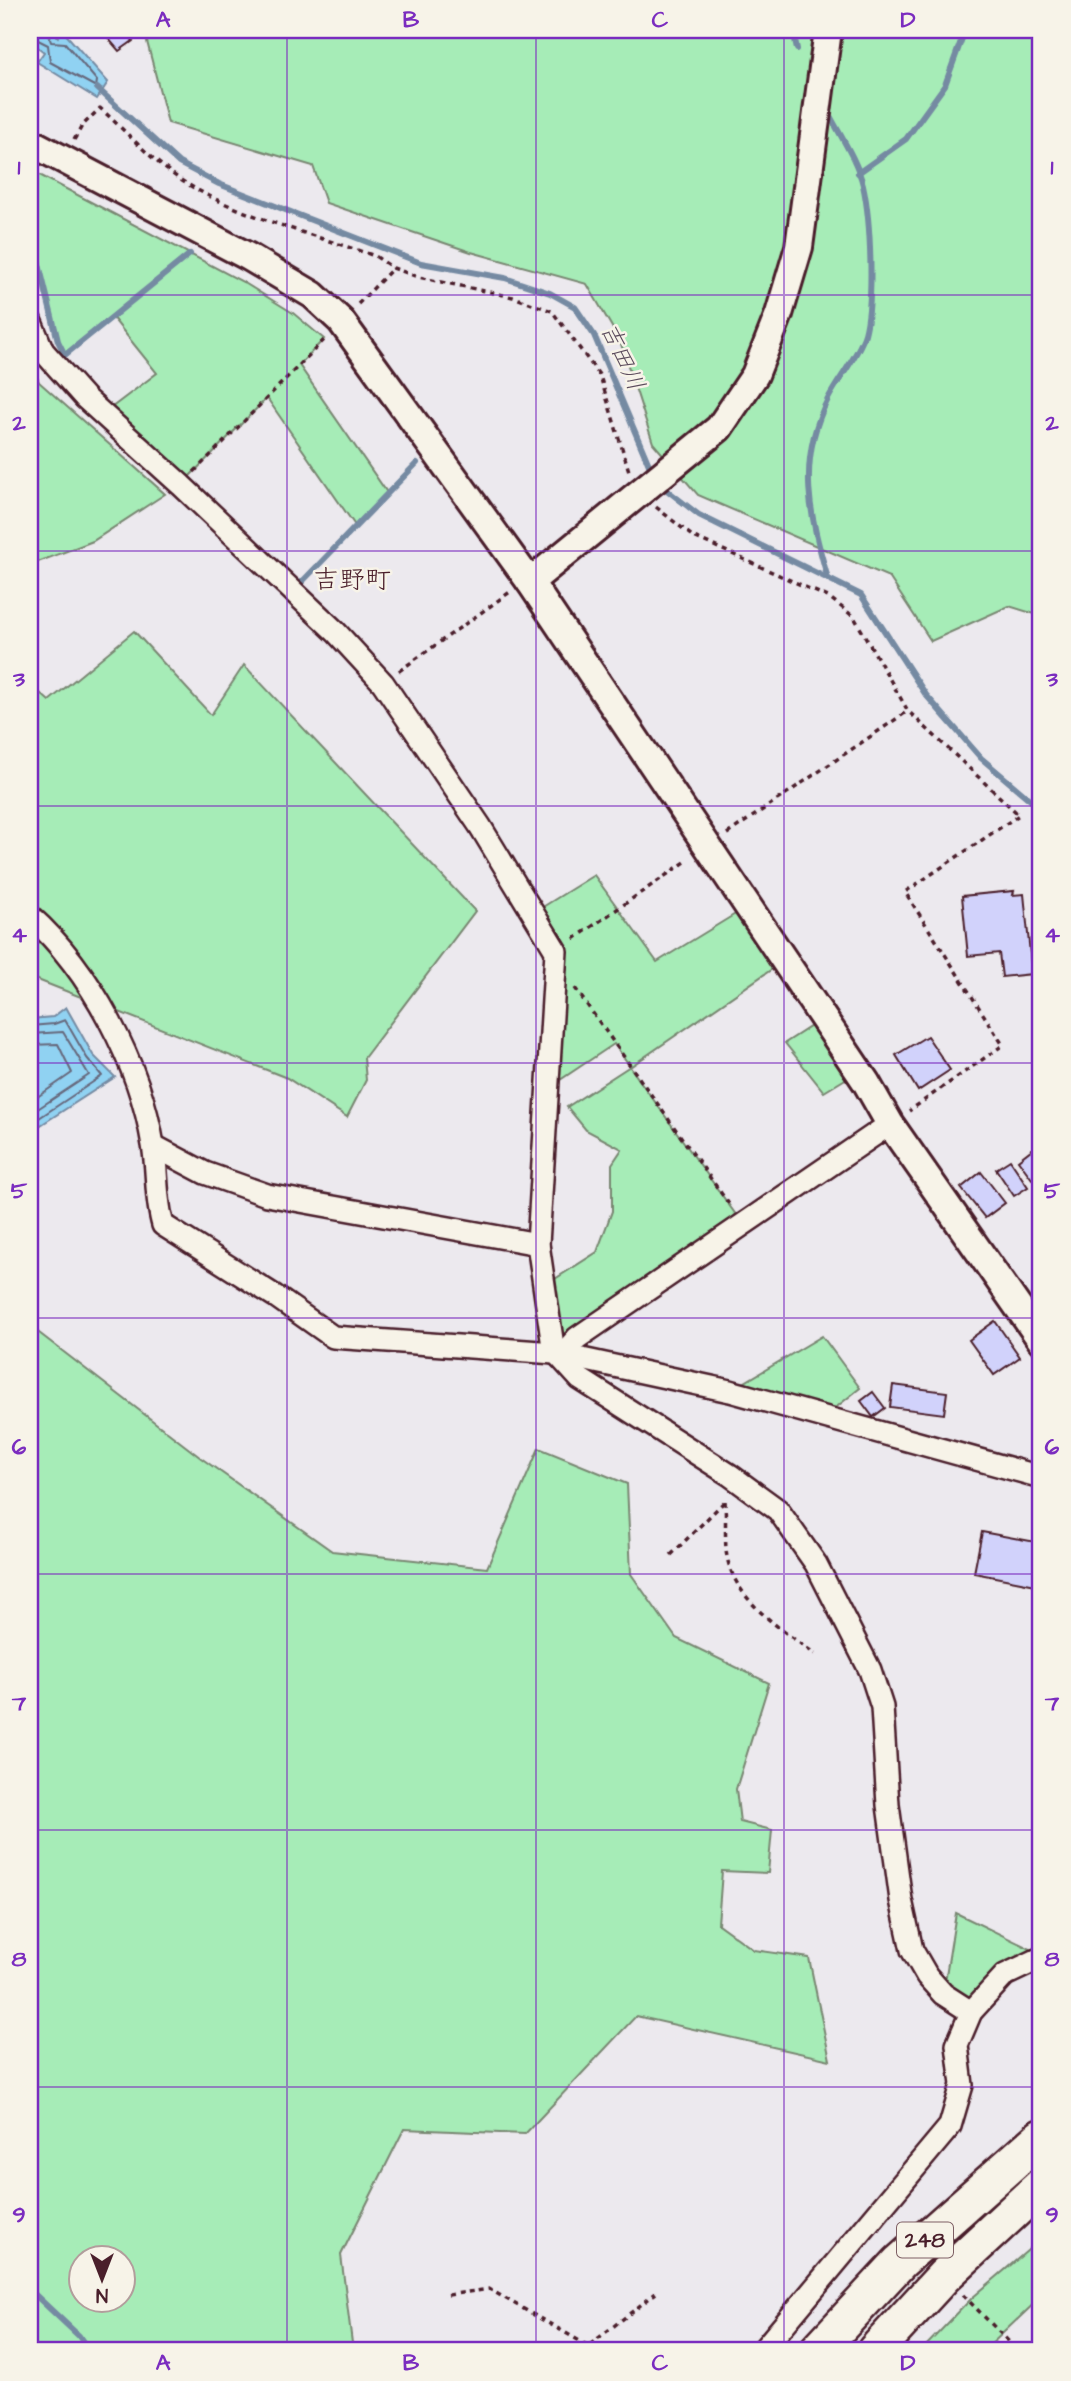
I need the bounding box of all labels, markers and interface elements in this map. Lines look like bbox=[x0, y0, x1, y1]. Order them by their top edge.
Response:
text: A bbox=[156, 4, 171, 36]
text: B bbox=[403, 4, 420, 36]
text: C bbox=[652, 4, 669, 36]
text: D bbox=[901, 4, 916, 36]
text: 1 bbox=[18, 151, 21, 183]
text: 1 bbox=[1051, 151, 1054, 183]
water label: 吉田川 bbox=[591, 317, 653, 397]
text: 2 bbox=[11, 407, 26, 439]
text: 2 bbox=[1044, 407, 1059, 439]
district label: 吉野町 bbox=[313, 562, 391, 598]
text: 3 bbox=[12, 663, 25, 695]
text: 3 bbox=[1045, 663, 1058, 695]
text: 4 bbox=[11, 919, 27, 951]
text: 4 bbox=[1044, 919, 1060, 951]
text: 5 bbox=[11, 1175, 28, 1207]
text: 5 bbox=[1044, 1175, 1061, 1207]
text: 6 bbox=[12, 1431, 27, 1463]
text: 6 bbox=[1045, 1431, 1060, 1463]
text: 7 bbox=[11, 1687, 27, 1719]
text: 7 bbox=[1044, 1687, 1060, 1719]
text: 8 bbox=[12, 1943, 27, 1975]
text: 8 bbox=[1045, 1943, 1060, 1975]
text: 9 bbox=[12, 2199, 26, 2231]
text: 9 bbox=[1045, 2199, 1059, 2231]
road number: 248 bbox=[897, 2222, 953, 2258]
north arrow bbox=[66, 2244, 136, 2314]
text: N bbox=[96, 2281, 108, 2308]
text: A bbox=[156, 2347, 171, 2379]
text: B bbox=[403, 2347, 420, 2379]
text: C bbox=[652, 2347, 669, 2379]
text: D bbox=[901, 2347, 916, 2379]

